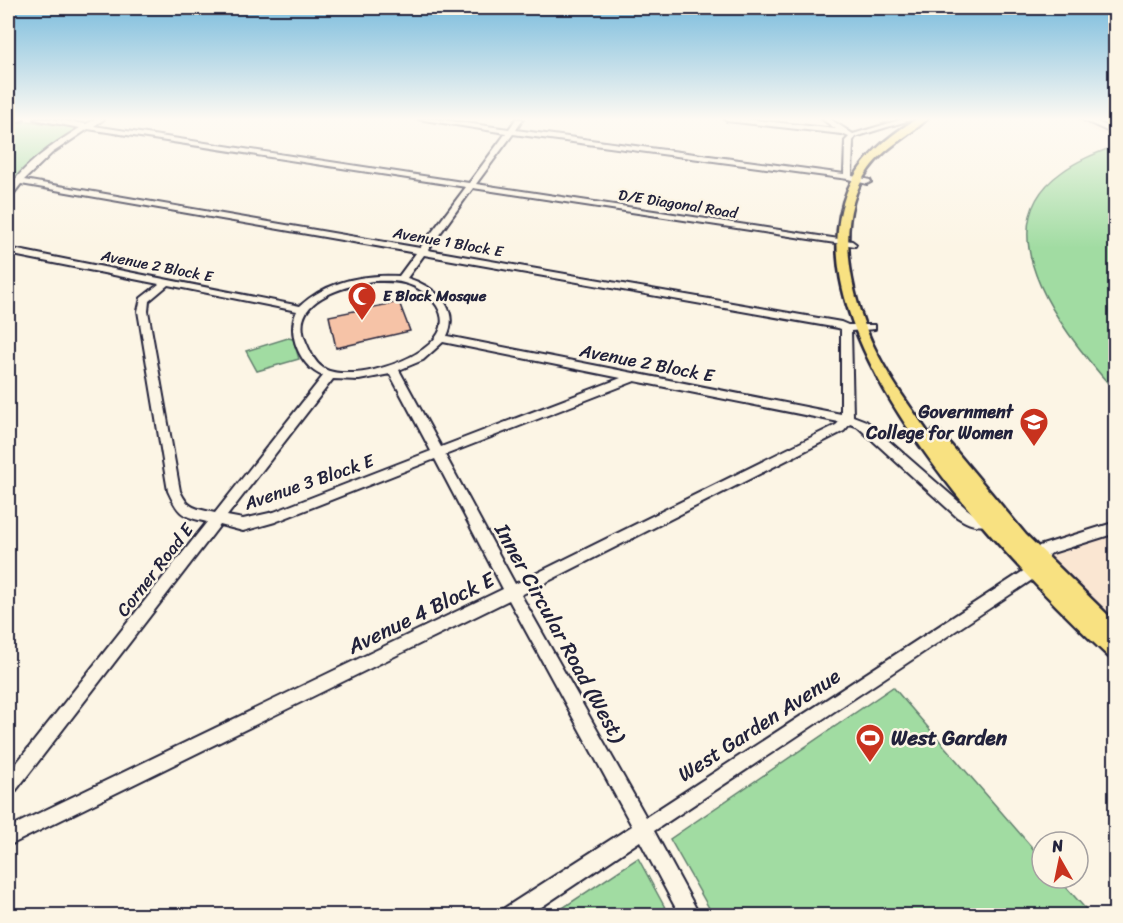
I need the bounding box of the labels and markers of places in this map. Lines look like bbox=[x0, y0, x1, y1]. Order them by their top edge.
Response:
mosque icon: E Block Mosque bbox=[346, 280, 378, 322]
place label: E Block Mosque bbox=[383, 283, 487, 309]
place label: Government College for Women bbox=[865, 396, 1015, 449]
school or university icon: Government College for Women bbox=[1018, 406, 1050, 448]
place label: West Garden bbox=[891, 719, 1008, 757]
sports icon: West Garden bbox=[854, 722, 886, 764]

